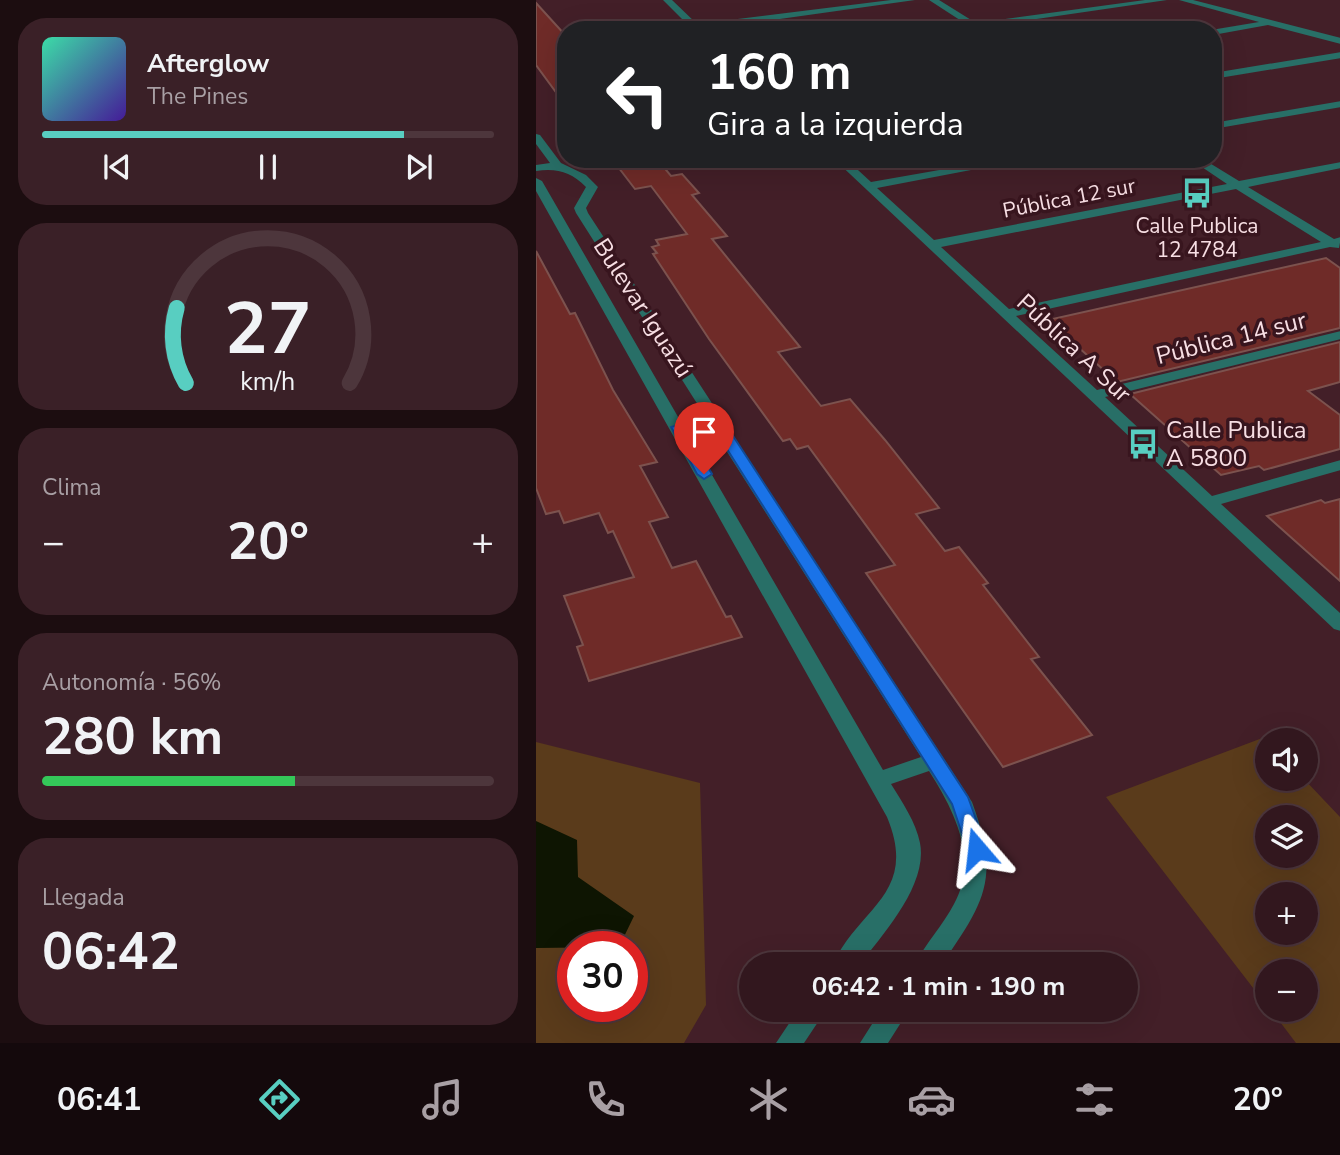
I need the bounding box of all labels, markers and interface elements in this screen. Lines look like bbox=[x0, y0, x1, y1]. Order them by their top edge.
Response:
text: 160 m bbox=[707, 39, 851, 106]
text: Afterglow bbox=[147, 46, 270, 81]
icon: left bbox=[592, 49, 683, 140]
text: The Pines bbox=[147, 81, 248, 112]
text: Gira a la izquierda bbox=[707, 103, 964, 146]
icon: previous bbox=[98, 148, 136, 186]
icon: pause bbox=[249, 148, 287, 186]
icon: next bbox=[400, 148, 438, 186]
street label: Pública 12 sur bbox=[1000, 171, 1138, 225]
bus stop icon: Calle Publica 12 4784 bbox=[1180, 176, 1214, 210]
place label: Calle Publica 12 4784 bbox=[1136, 212, 1258, 264]
street label: Bulevar Iguazú bbox=[586, 232, 700, 384]
text: 27 bbox=[224, 279, 312, 379]
street label: Pública A Sur bbox=[1010, 287, 1138, 410]
street label: Pública 14 sur bbox=[1153, 304, 1310, 372]
text: km/h bbox=[240, 364, 296, 398]
pin bbox=[674, 402, 734, 474]
icon: arrive bbox=[685, 413, 723, 451]
place label: Calle Publica A 5800 bbox=[1166, 414, 1306, 474]
bus stop icon: Calle Publica A 5800 bbox=[1126, 427, 1160, 461]
text: Clima bbox=[42, 472, 102, 503]
text: 20° bbox=[227, 506, 309, 577]
text: − bbox=[42, 517, 65, 568]
text: + bbox=[471, 517, 494, 568]
text: Autonomía · 56% bbox=[42, 667, 222, 698]
text: 280 km bbox=[42, 701, 223, 772]
map controls bbox=[1255, 728, 1318, 1022]
button: sound bbox=[1255, 728, 1318, 791]
button: layers bbox=[1255, 805, 1318, 868]
position arrow bbox=[940, 812, 1014, 886]
text: Llegada bbox=[42, 882, 125, 913]
button: + bbox=[1255, 882, 1318, 945]
text: 06:42 bbox=[42, 916, 180, 987]
speed limit sign: 30 bbox=[557, 931, 648, 1022]
button: − bbox=[1255, 959, 1318, 1022]
text: 06:42 · 1 min · 190 m bbox=[812, 969, 1065, 1004]
icon: directions bbox=[255, 1075, 304, 1124]
icon: music bbox=[418, 1075, 467, 1124]
icon: phone bbox=[581, 1075, 630, 1124]
icon: climate bbox=[744, 1075, 793, 1124]
icon: car bbox=[907, 1075, 956, 1124]
icon: filters bbox=[1070, 1075, 1119, 1124]
text: 06:41 bbox=[57, 1078, 142, 1121]
text: 20° bbox=[1232, 1078, 1283, 1121]

